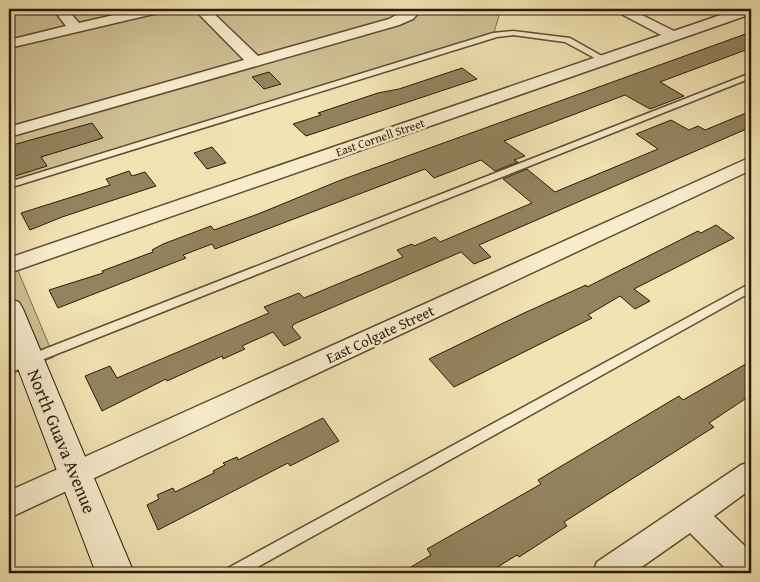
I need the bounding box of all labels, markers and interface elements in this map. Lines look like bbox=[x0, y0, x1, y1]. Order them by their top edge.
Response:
street label: East Cornell Street bbox=[333, 114, 427, 160]
street label: East Colgate Street bbox=[322, 299, 438, 368]
street label: North Guava Avenue bbox=[21, 365, 103, 517]

